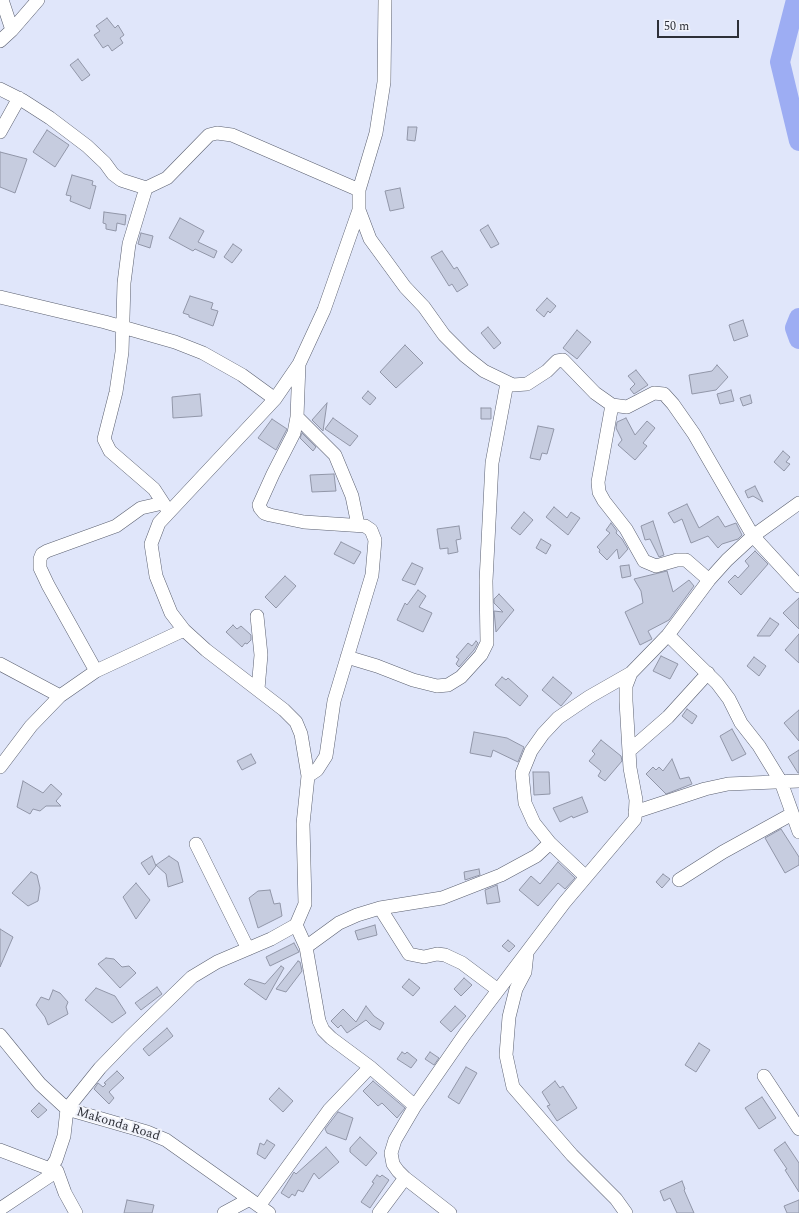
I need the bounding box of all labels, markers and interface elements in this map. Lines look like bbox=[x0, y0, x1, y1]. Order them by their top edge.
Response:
scale bar bbox=[659, 12, 741, 38]
text: 50 m bbox=[664, 17, 689, 36]
street label: Makonda Road bbox=[74, 1105, 162, 1145]

